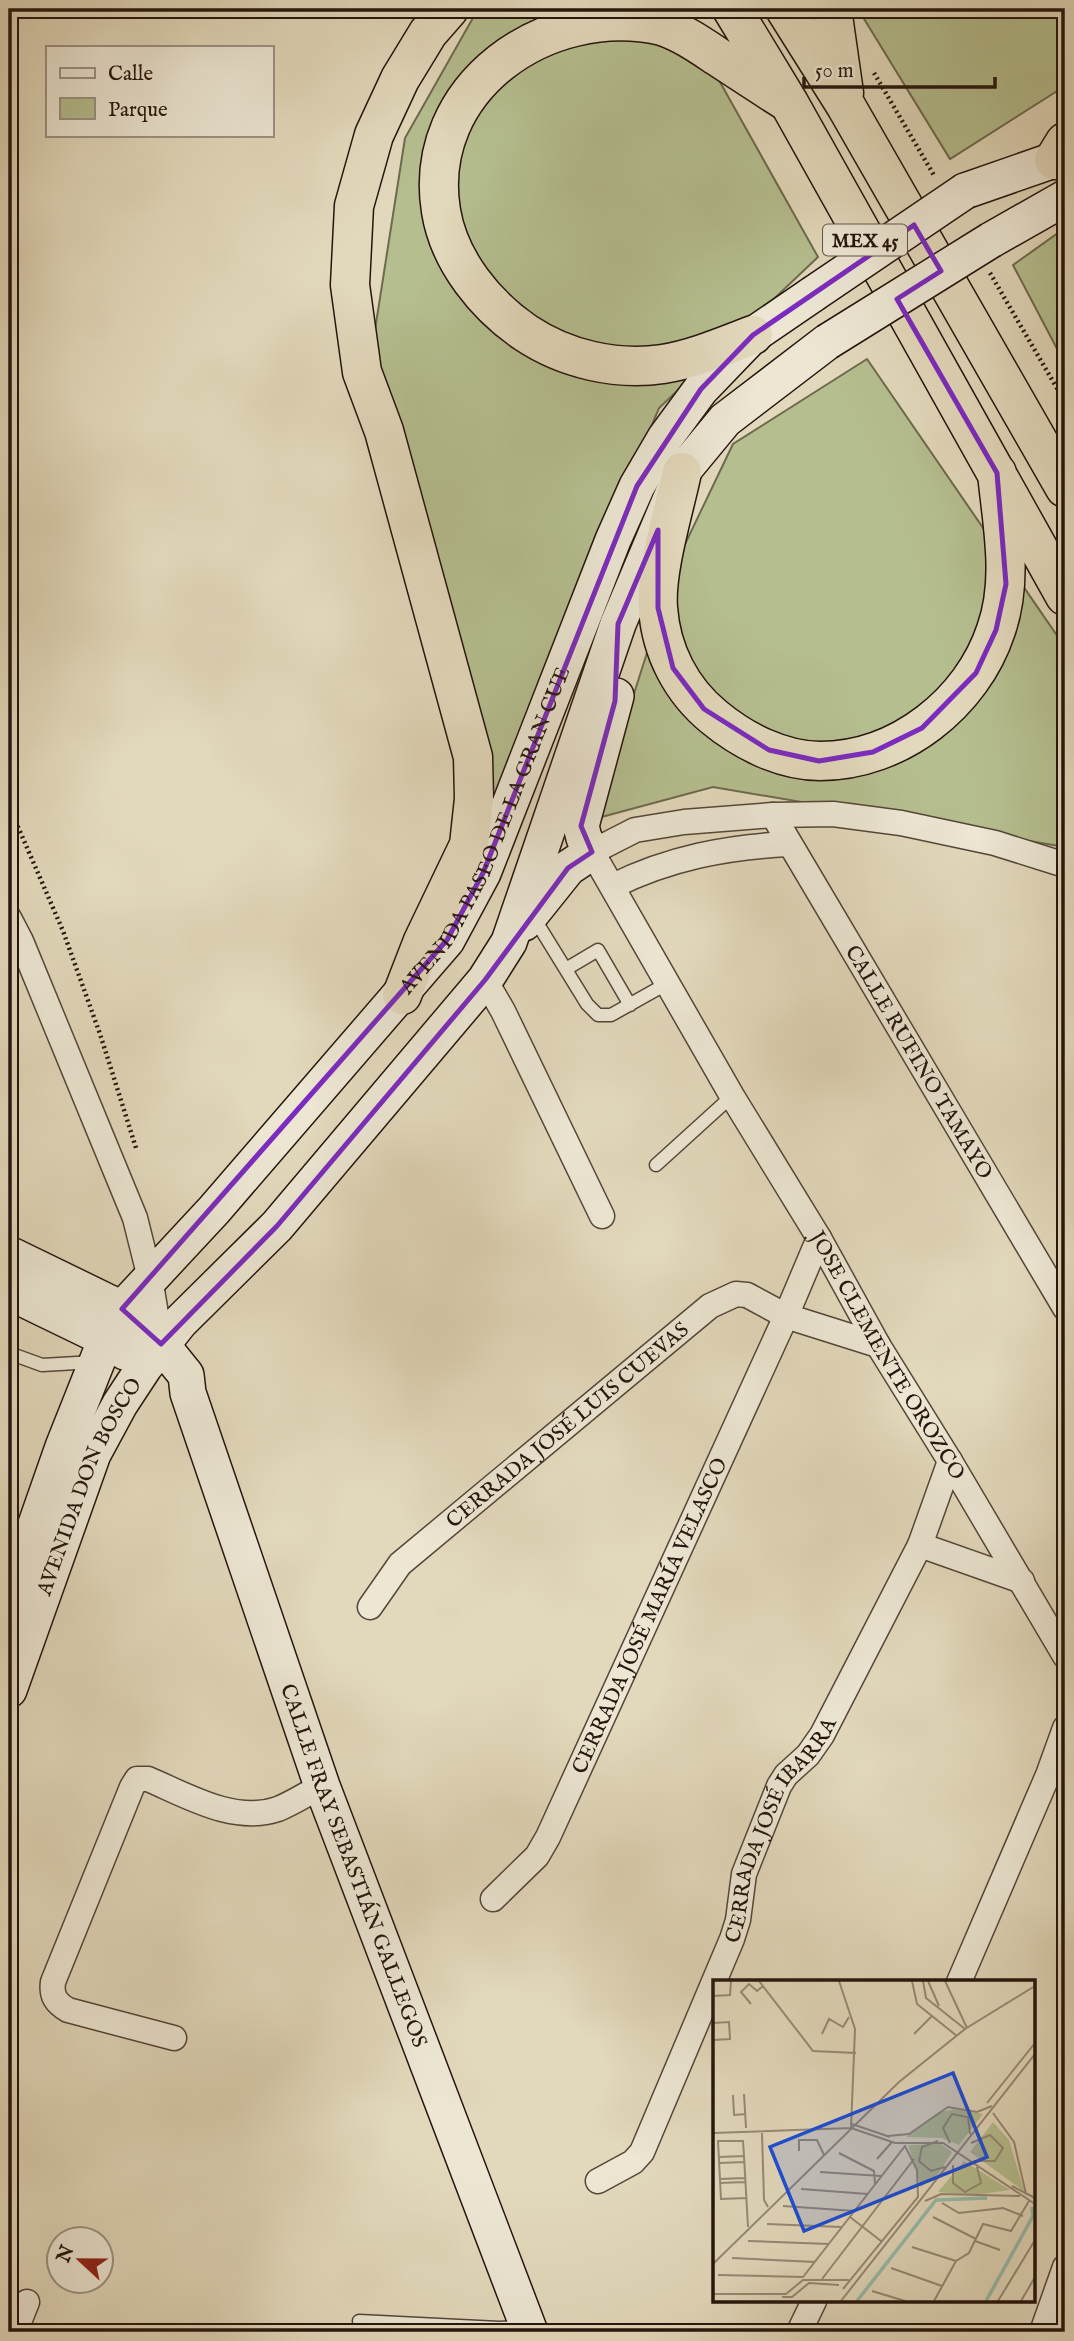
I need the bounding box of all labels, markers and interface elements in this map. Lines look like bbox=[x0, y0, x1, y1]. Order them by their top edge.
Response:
legend bbox=[46, 46, 273, 136]
scale bar bbox=[804, 46, 995, 90]
text: 50 m bbox=[815, 58, 854, 85]
text: Calle bbox=[108, 61, 153, 88]
text: Parque bbox=[108, 97, 168, 124]
road number: MEX 45 bbox=[823, 224, 907, 256]
street label: AVENIDA PASEO DE LA GRAN CUE bbox=[394, 663, 577, 1001]
street label: CALLE RUFINO TAMAYO bbox=[838, 941, 998, 1185]
street label: JOSE CLEMENTE OROZCO bbox=[802, 1225, 970, 1485]
street label: CERRADA JOSÉ LUIS CUEVAS bbox=[441, 1317, 695, 1535]
street label: AVENIDA DON BOSCO bbox=[31, 1373, 149, 1600]
street label: CERRADA JOSÉ MARÍA VELASCO bbox=[567, 1454, 734, 1778]
street label: CALLE FRAY SEBASTIÁN GALLEGOS bbox=[273, 1681, 432, 2052]
street label: CERRADA JOSÉ IBARRA bbox=[720, 1713, 844, 1947]
inset map bbox=[713, 1980, 1036, 2302]
north arrow bbox=[46, 2226, 116, 2296]
text: N bbox=[52, 2242, 81, 2267]

